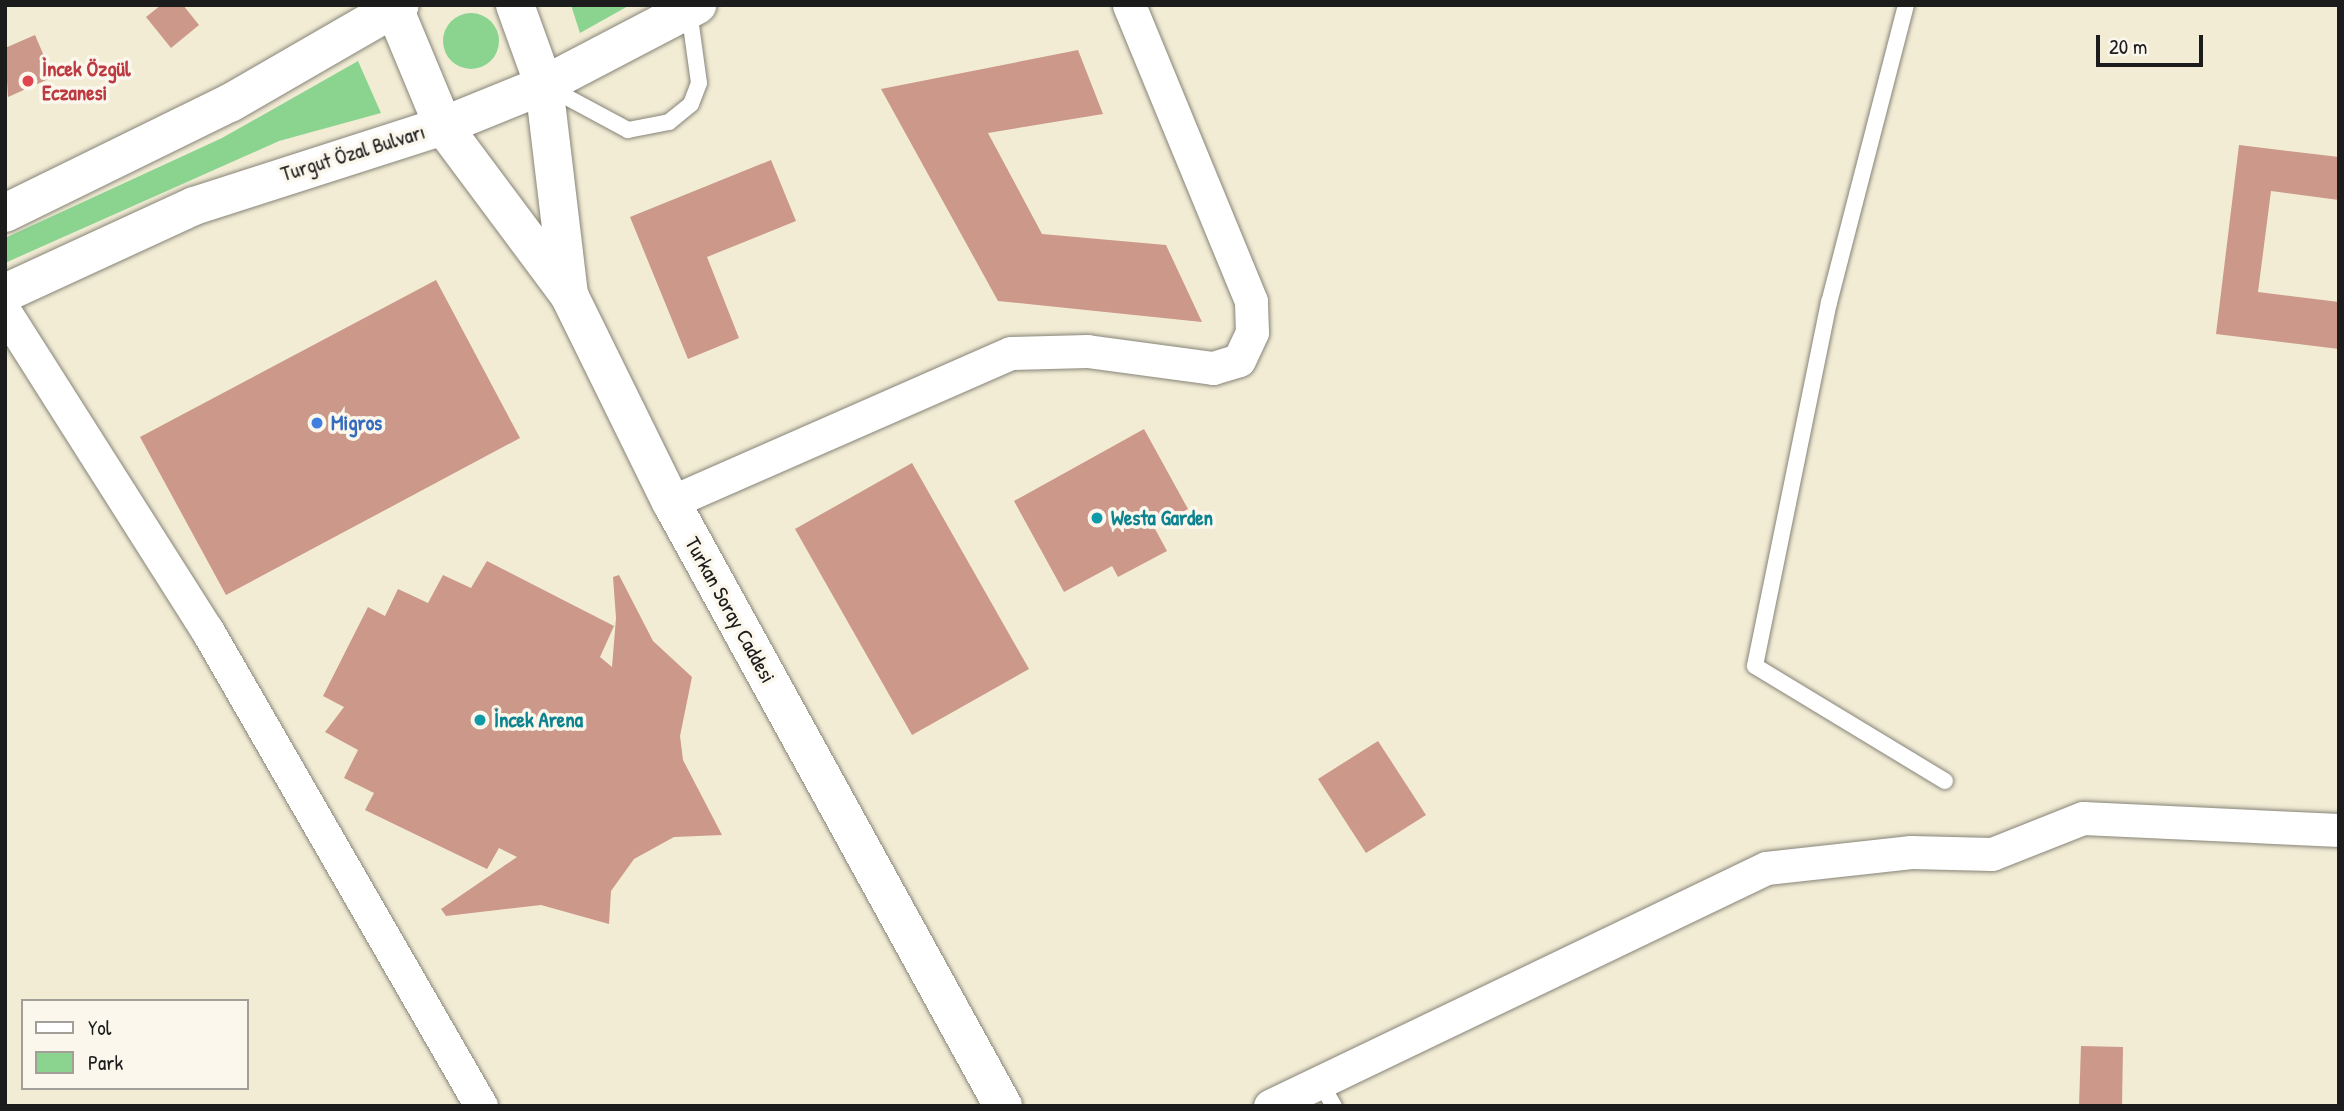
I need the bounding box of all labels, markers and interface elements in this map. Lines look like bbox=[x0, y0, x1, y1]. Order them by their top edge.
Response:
scale bar bbox=[2099, 21, 2206, 65]
text: 20 m bbox=[2109, 32, 2147, 61]
place label: İncek Özgül Eczanesi bbox=[42, 56, 130, 106]
marker: İncek Özgül Eczanesi bbox=[20, 73, 36, 89]
street label: Turgut Özal Bulvarı bbox=[278, 119, 428, 187]
place label: Migros bbox=[331, 410, 382, 436]
marker: Migros bbox=[309, 415, 325, 431]
place label: Westa Garden bbox=[1111, 505, 1213, 531]
marker: Westa Garden bbox=[1089, 510, 1105, 526]
street label: Turkan Soray Caddesi bbox=[679, 533, 781, 687]
place label: İncek Arena bbox=[494, 707, 583, 733]
marker: İncek Arena bbox=[472, 712, 488, 728]
legend bbox=[21, 999, 248, 1090]
text: Yol bbox=[88, 1013, 111, 1042]
text: Park bbox=[88, 1048, 123, 1077]

